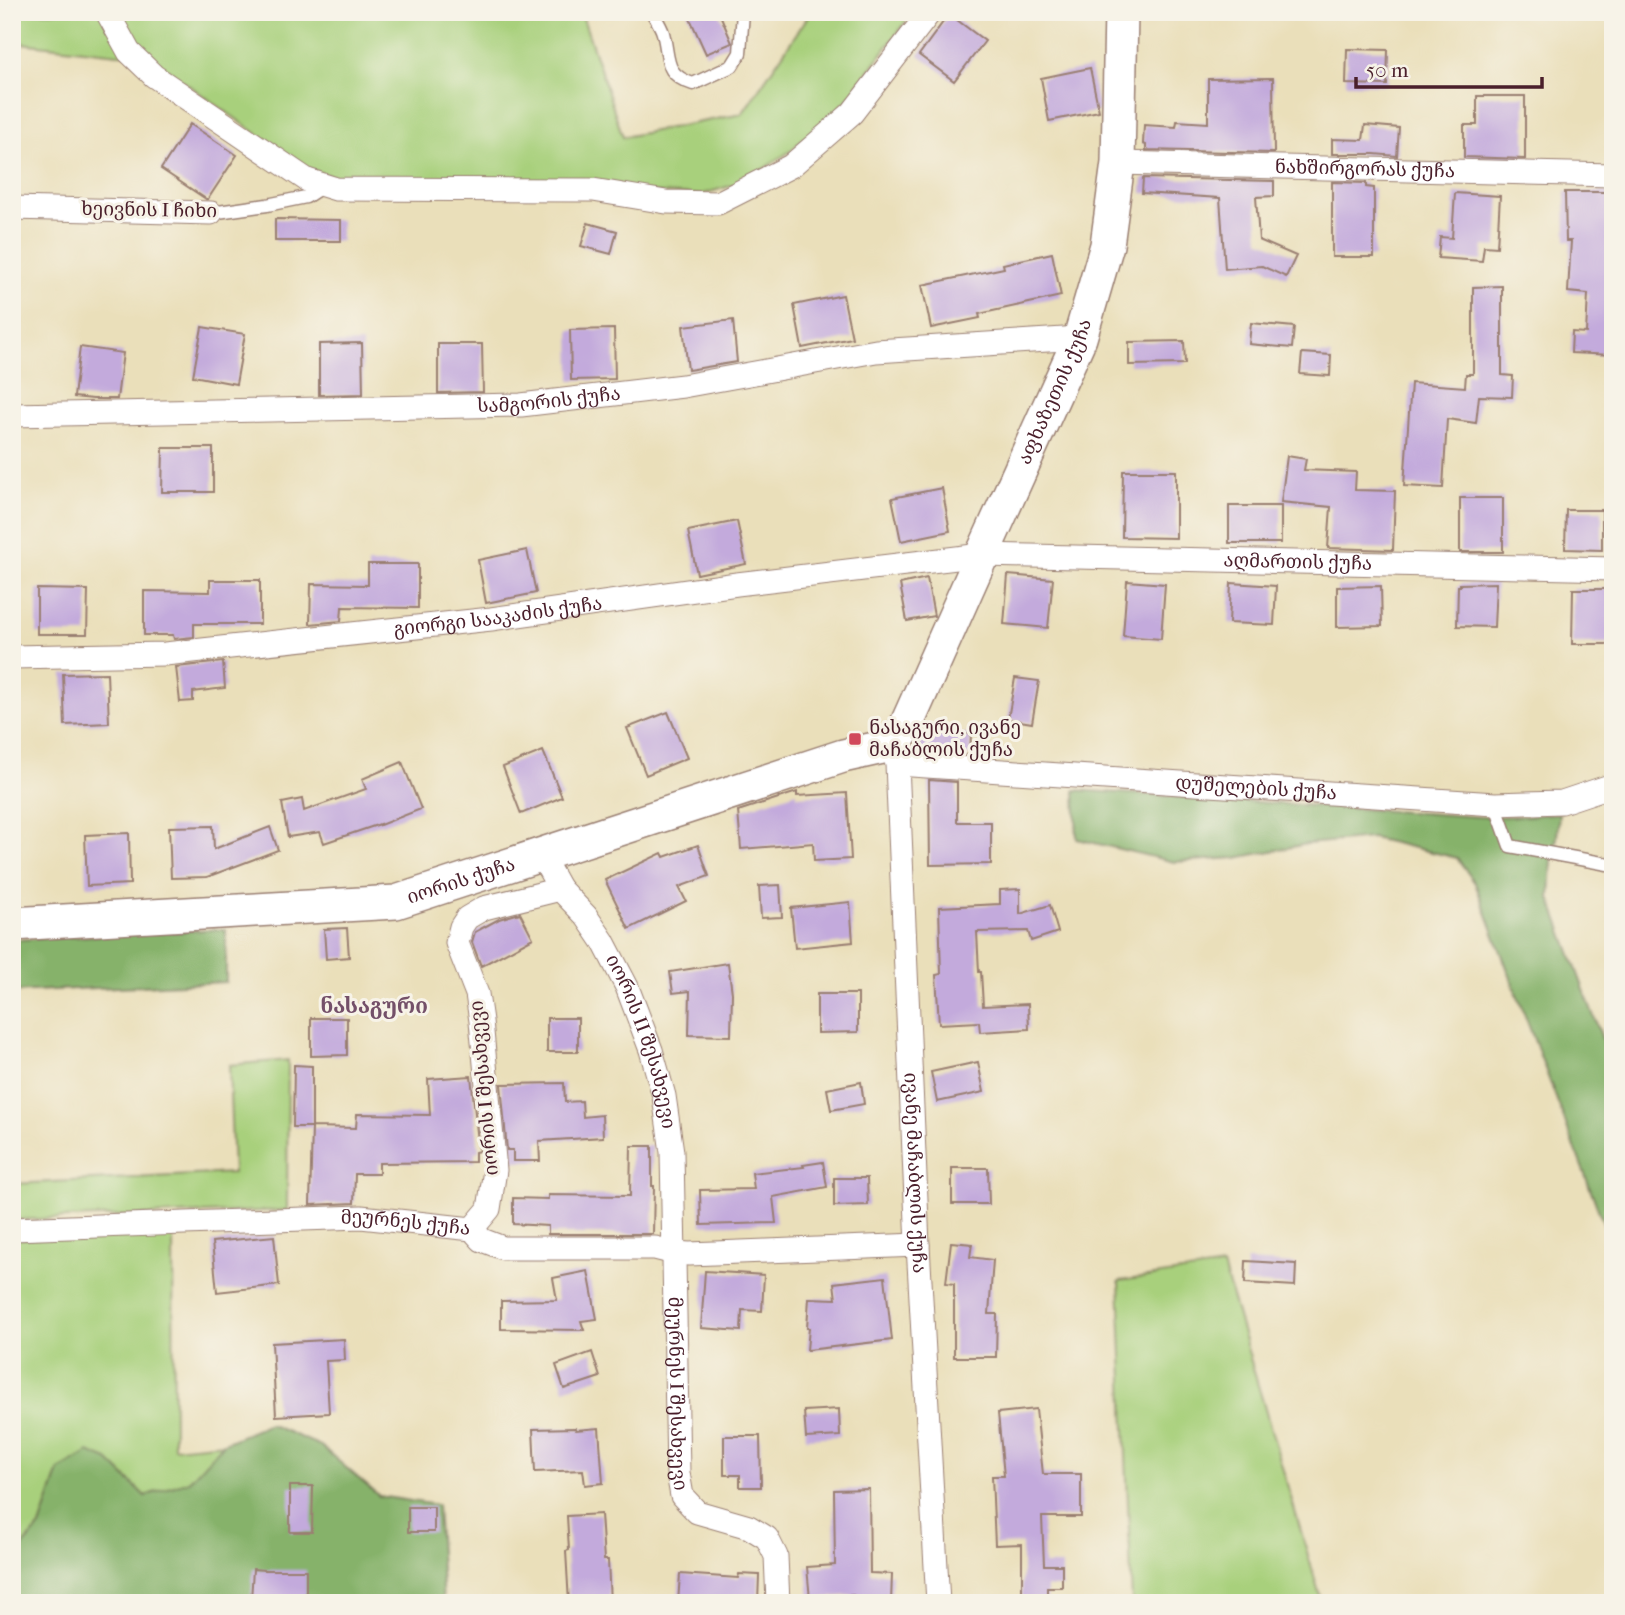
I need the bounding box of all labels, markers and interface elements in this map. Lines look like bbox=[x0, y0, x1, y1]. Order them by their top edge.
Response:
scale bar bbox=[1356, 46, 1541, 90]
text: 50 m bbox=[1366, 58, 1409, 82]
street label: ნახშირგორას ქუჩა bbox=[1274, 156, 1455, 182]
street label: ხეივნის I ჩიხი bbox=[81, 198, 217, 222]
street label: აფხაზეთის ქუჩა bbox=[1013, 316, 1096, 468]
street label: სამგორის ქუჩა bbox=[477, 382, 622, 417]
street label: აღმართის ქუჩა bbox=[1223, 549, 1372, 575]
street label: გიორგი სააკაძის ქუჩა bbox=[393, 592, 603, 640]
place label: ნასაგური, ივანე მაჩაბლის ქუჩა bbox=[869, 717, 1021, 761]
marker: ნასაგური, ივანე მაჩაბლის ქუჩა bbox=[847, 731, 863, 747]
street label: დუშელების ქუჩა bbox=[1175, 772, 1338, 804]
street label: იორის ქუჩა bbox=[404, 853, 518, 909]
street label: იორის II შესახვევი bbox=[601, 951, 680, 1130]
district label: ნასაგური bbox=[320, 994, 428, 1019]
street label: იორის I შესახვევი bbox=[465, 1000, 503, 1176]
street label: ივანე მაჩაბლის ქუჩა bbox=[899, 1072, 931, 1274]
street label: მეურნეს ქუჩა bbox=[340, 1206, 471, 1240]
street label: მეურნეს I შესახვევი bbox=[664, 1296, 692, 1492]

